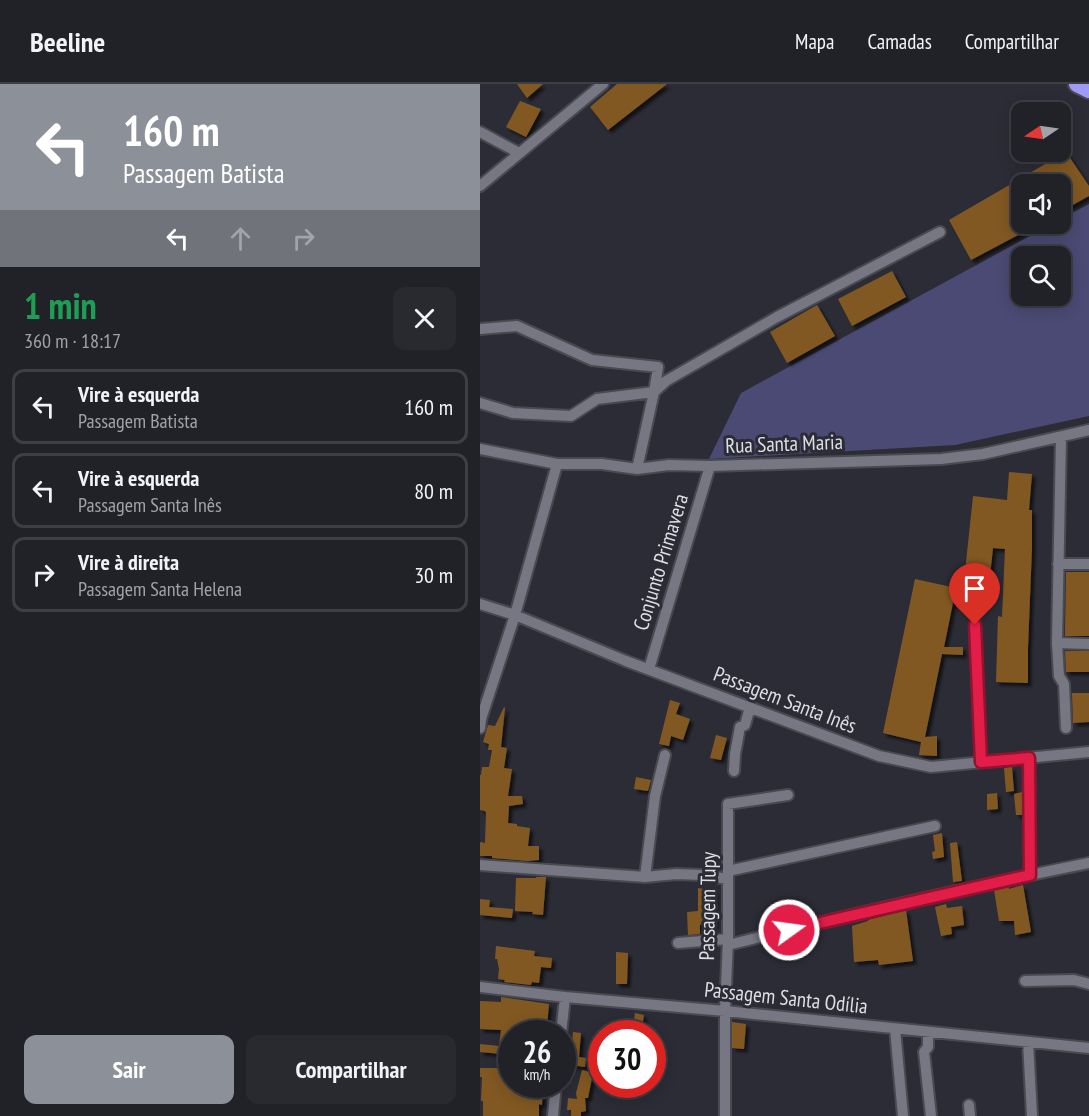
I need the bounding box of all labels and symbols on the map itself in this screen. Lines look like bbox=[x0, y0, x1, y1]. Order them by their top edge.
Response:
north arrow bbox=[1011, 102, 1071, 162]
street label: Rua Santa Maria bbox=[725, 428, 843, 459]
street label: Conjunto Primavera bbox=[627, 490, 694, 633]
pin bbox=[949, 563, 1000, 625]
street label: Passagem Santa Inês bbox=[710, 660, 860, 739]
street label: Passagem Tupy bbox=[693, 851, 722, 961]
position arrow bbox=[757, 898, 821, 962]
street label: Passagem Santa Odília bbox=[703, 976, 869, 1020]
speed limit sign: 30 bbox=[588, 1020, 666, 1098]

